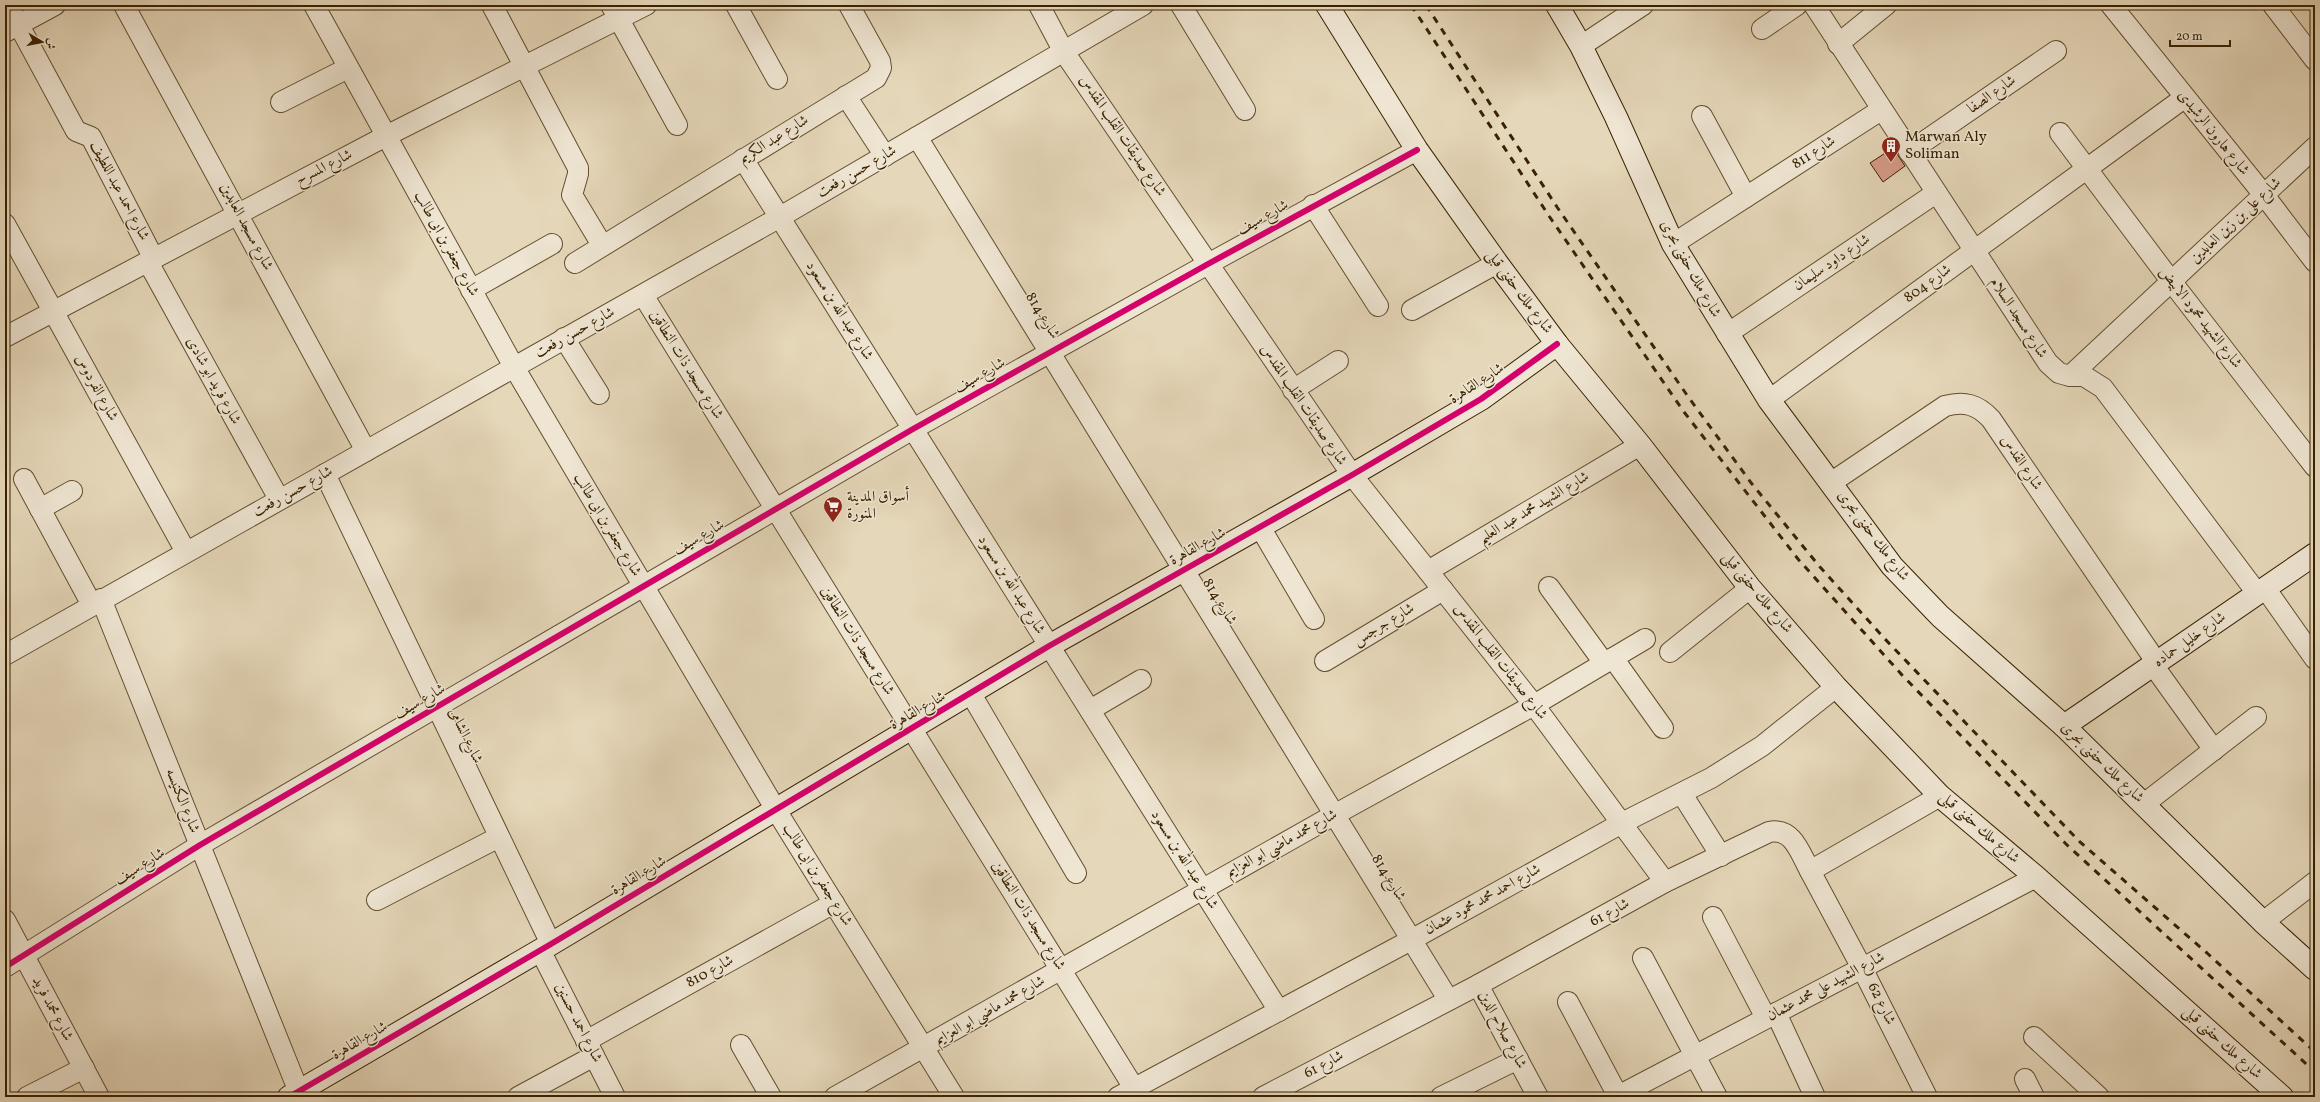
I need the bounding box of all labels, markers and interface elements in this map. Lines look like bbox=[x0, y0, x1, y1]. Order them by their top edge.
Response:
north arrow bbox=[22, 22, 62, 62]
scale bar bbox=[2170, 22, 2230, 48]
text: 20 m bbox=[2176, 29, 2203, 45]
text: ش bbox=[42, 37, 59, 50]
street label: شارع صديقات القلب المقدس bbox=[1073, 71, 1171, 201]
street label: شارع الصفا bbox=[1964, 71, 2021, 120]
street label: شارع هارون الرشيدى bbox=[2171, 86, 2254, 181]
street label: شارع عبد الكريم bbox=[735, 110, 813, 171]
place label: Marwan Aly Soliman bbox=[1905, 127, 1987, 165]
street label: شارع 811 bbox=[1788, 131, 1841, 176]
building icon: Marwan Aly Soliman bbox=[1880, 135, 1902, 163]
street label: شارع احمد عبد اللطيف bbox=[83, 137, 154, 245]
street label: شارع حسن رفعت bbox=[813, 141, 901, 204]
street label: شارع المسرح bbox=[292, 145, 357, 192]
street label: شارع على بن زين العابدين bbox=[2186, 173, 2287, 270]
street label: شارع مسجد العابدين bbox=[213, 179, 278, 275]
street label: شارع جعفر بن ابى طالب bbox=[407, 188, 484, 301]
street label: شارع سيف bbox=[1233, 195, 1293, 242]
street label: شارع ملك حفنى بحرى bbox=[1654, 216, 1726, 322]
street label: شارع داود سليمان bbox=[1789, 229, 1875, 297]
street label: شارع ملك حفنى قبلى bbox=[1480, 246, 1558, 339]
street label: شارع عبد الله بن مسعود bbox=[799, 256, 880, 365]
street label: شارع 804 bbox=[1900, 260, 1957, 309]
street label: شارع الشهيد محمود الابيض bbox=[2153, 263, 2246, 374]
street label: شارع مسجد السلام bbox=[1983, 273, 2052, 363]
street label: شارع 814 bbox=[1019, 289, 1065, 344]
street label: شارع حسن رفعت bbox=[531, 302, 619, 365]
street label: شارع مسجد ذات النطاقين bbox=[643, 306, 728, 424]
street label: شارع فريد ابو شادى bbox=[179, 333, 246, 429]
street label: شارع صديقات القلب المقدس bbox=[1254, 340, 1352, 470]
street label: شارع الفردوس bbox=[68, 351, 123, 426]
street label: شارع سيف bbox=[950, 353, 1010, 400]
street label: شارع القاهرة bbox=[1445, 358, 1509, 410]
street label: شارع القدس bbox=[1994, 431, 2047, 495]
street label: شارع حسن رفعت bbox=[249, 461, 337, 524]
street label: شارع الشهيد محمد عبد العليم bbox=[1475, 467, 1595, 552]
street label: شارع جعفر بن ابى طالب bbox=[567, 469, 646, 581]
place label: أسواق المدينة المنورة bbox=[847, 485, 910, 525]
street label: شارع ملك حفنى بحرى bbox=[1831, 486, 1914, 586]
supermarket icon: أسواق المدينة المنورة bbox=[822, 495, 844, 523]
street label: شارع سيف bbox=[669, 515, 729, 562]
street label: شارع القاهرة bbox=[1166, 523, 1230, 572]
street label: شارع عبد الله بن مسعود bbox=[971, 530, 1052, 639]
street label: شارع ملك حفنى قبلى bbox=[1716, 548, 1797, 639]
street label: شارع 814 bbox=[1196, 575, 1242, 630]
street label: شارع مسجد ذات النطاقين bbox=[814, 582, 899, 700]
street label: شارع جرجس bbox=[1349, 598, 1419, 652]
street label: شارع صديقات القلب المقدس bbox=[1447, 599, 1552, 725]
street label: شارع خليل حماده bbox=[2150, 607, 2231, 674]
street label: شارع سيف bbox=[390, 679, 450, 726]
street label: شارع القاهرة bbox=[886, 687, 950, 736]
street label: شارع الشامى bbox=[442, 705, 488, 768]
street label: شارع ملك حفنى بحرى bbox=[2055, 718, 2148, 809]
street label: شارع الكنيسه bbox=[159, 766, 204, 837]
street label: شارع ملك حفنى قبلى bbox=[1934, 787, 2024, 870]
street label: شارع عبد الله بن مسعود bbox=[1144, 805, 1225, 914]
street label: شارع محمد ماضي ابو العزايم bbox=[1223, 805, 1342, 885]
street label: شارع جعفر بن ابى طالب bbox=[776, 820, 857, 931]
street label: شارع سيف bbox=[111, 843, 170, 892]
street label: شارع القاهرة bbox=[607, 851, 671, 902]
street label: شارع 814 bbox=[1365, 851, 1411, 906]
street label: شارع مسجد ذات النطاقين bbox=[985, 857, 1070, 975]
street label: شارع احمد محمد محمود عثمان bbox=[1421, 859, 1545, 942]
street label: شارع 61 bbox=[1586, 894, 1634, 933]
street label: شارع الشهيد على محمد عثمان bbox=[1763, 947, 1889, 1028]
street label: شارع 810 bbox=[682, 950, 738, 995]
street label: شارع محمد ماضي ابو العزايم bbox=[931, 971, 1050, 1053]
street label: شارع محمد فريد bbox=[25, 973, 78, 1046]
street label: شارع 62 bbox=[1861, 979, 1900, 1029]
street label: شارع احمد حسنين bbox=[548, 980, 607, 1067]
street label: شارع صلاح الدين bbox=[1472, 987, 1531, 1073]
street label: شارع ملك حفنى قبلى bbox=[2177, 1002, 2266, 1085]
street label: شارع القاهرة bbox=[328, 1017, 392, 1066]
street label: شارع 61 bbox=[1300, 1046, 1348, 1085]

